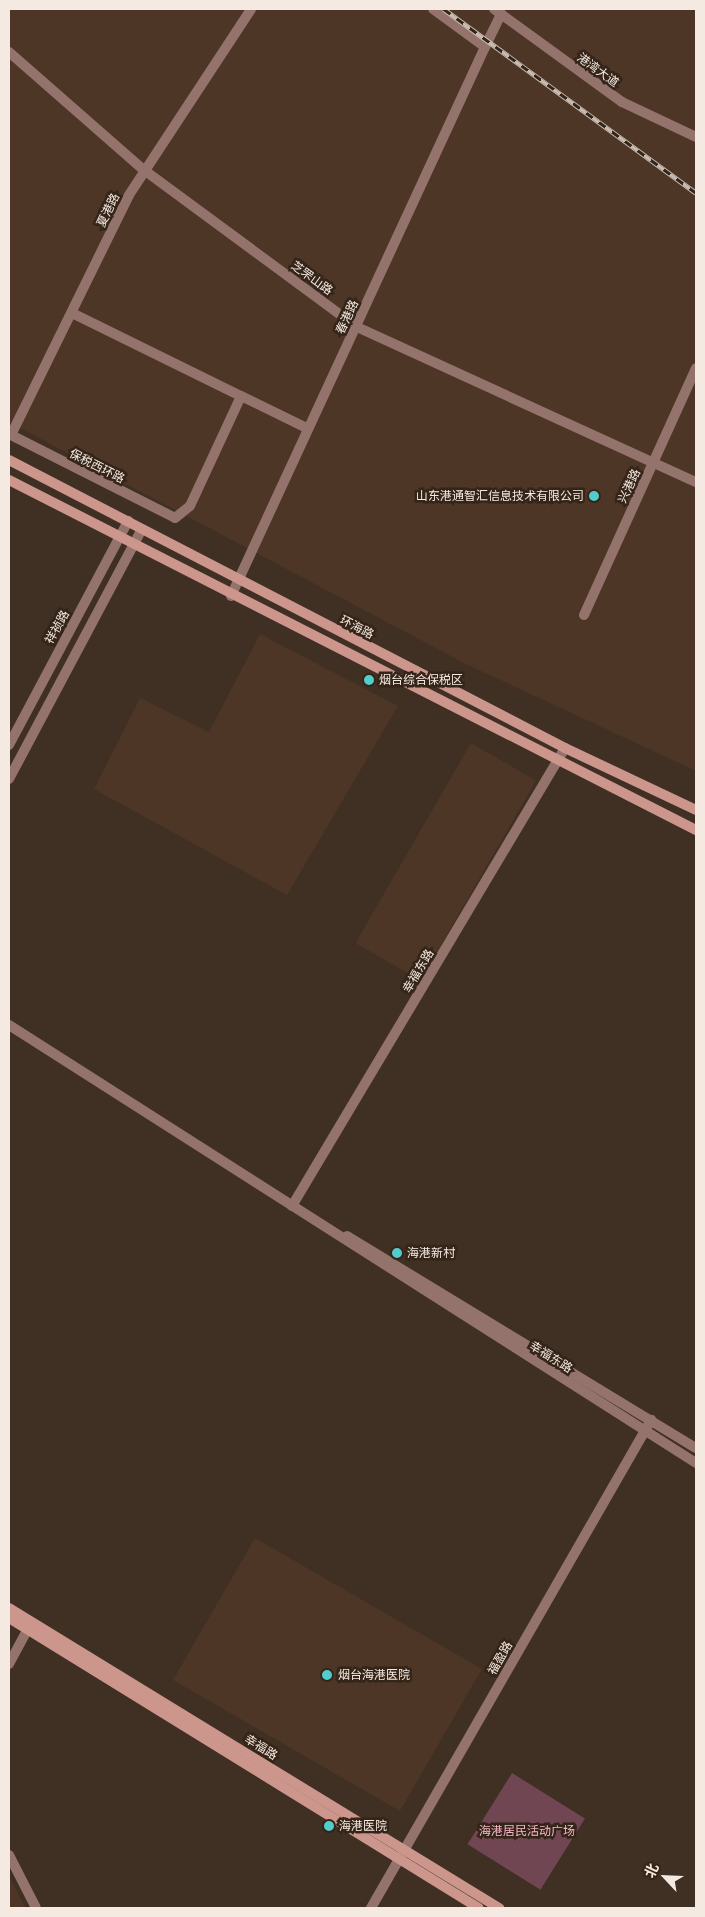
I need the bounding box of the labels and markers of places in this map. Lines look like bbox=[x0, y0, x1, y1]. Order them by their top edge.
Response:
place label: 山东港通智汇信息技术有限公司 bbox=[416, 489, 584, 503]
marker: 山东港通智汇信息技术有限公司 bbox=[588, 490, 600, 502]
place label: 烟台综合保税区 bbox=[379, 673, 463, 687]
marker: 烟台综合保税区 bbox=[363, 674, 375, 686]
place label: 海港新村 bbox=[407, 1246, 455, 1260]
marker: 海港新村 bbox=[391, 1247, 403, 1259]
marker: 烟台海港医院 bbox=[320, 1668, 334, 1682]
place label: 烟台海港医院 bbox=[338, 1668, 410, 1682]
place label: 海港医院 bbox=[339, 1819, 387, 1833]
marker: 海港医院 bbox=[323, 1820, 335, 1832]

